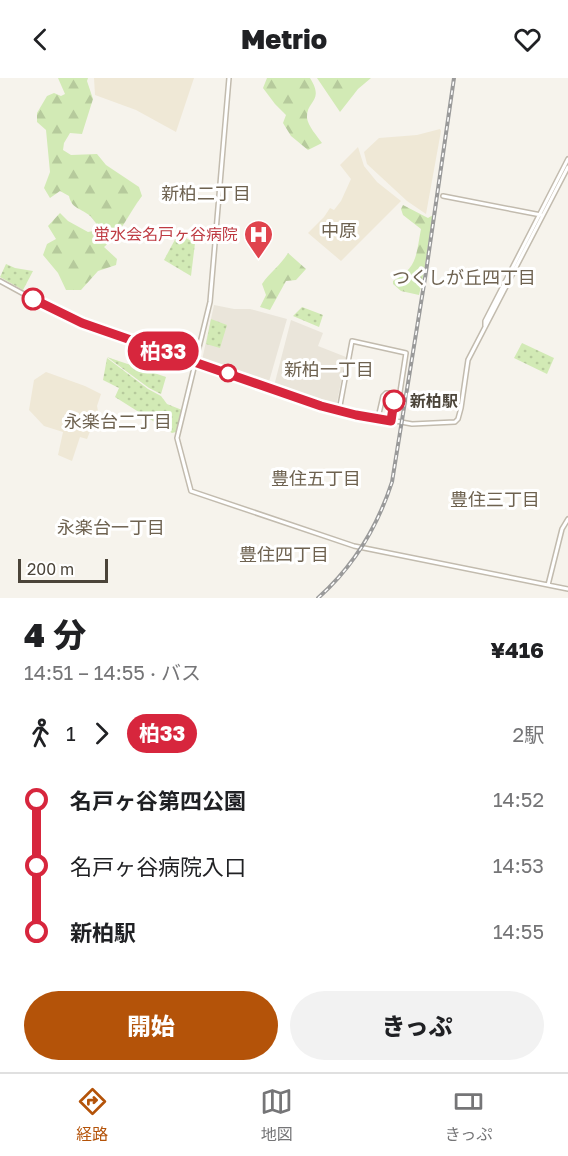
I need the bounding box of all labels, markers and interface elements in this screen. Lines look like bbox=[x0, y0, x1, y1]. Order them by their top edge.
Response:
icon: back bbox=[24, 23, 57, 56]
text: Metrio bbox=[241, 23, 327, 55]
icon: heart bbox=[511, 23, 544, 56]
district label: 新柏二丁目 bbox=[161, 182, 251, 204]
hospital icon: 蛍水会名戸ヶ谷病院 bbox=[243, 218, 275, 260]
district label: 中原 bbox=[321, 219, 357, 241]
place label: 蛍水会名戸ヶ谷病院 bbox=[94, 224, 238, 244]
district label: つくしが丘四丁目 bbox=[392, 266, 536, 288]
unlabelled marker bbox=[22, 288, 44, 310]
line badge: 柏33 bbox=[128, 332, 198, 370]
text: 柏33 bbox=[140, 338, 186, 364]
district label: 新柏一丁目 bbox=[284, 358, 374, 380]
unlabelled marker bbox=[219, 364, 237, 382]
marker: 新柏駅 bbox=[383, 390, 405, 412]
place label: 新柏駅 bbox=[410, 391, 458, 411]
district label: 永楽台二丁目 bbox=[64, 410, 172, 432]
district label: 豊住五丁目 bbox=[271, 467, 361, 489]
district label: 豊住三丁目 bbox=[450, 488, 540, 510]
district label: 永楽台一丁目 bbox=[57, 516, 165, 538]
district label: 豊住四丁目 bbox=[239, 543, 329, 565]
scale bar bbox=[18, 556, 108, 583]
text: 200 m bbox=[27, 559, 74, 579]
text: 4 分 bbox=[24, 615, 86, 654]
text: ¥416 bbox=[490, 636, 544, 663]
text: 14:51 – 14:55 · バス bbox=[24, 660, 201, 684]
icon: walk bbox=[24, 717, 57, 750]
icon: forward bbox=[85, 717, 118, 750]
text: 柏33 bbox=[139, 720, 185, 746]
text: 1 bbox=[66, 721, 76, 745]
text: 2駅 bbox=[512, 722, 544, 746]
text: 名戸ヶ谷第四公園 bbox=[70, 787, 246, 814]
text: 14:52 bbox=[493, 787, 544, 811]
text: 名戸ヶ谷病院入口 bbox=[70, 853, 246, 880]
text: 14:53 bbox=[493, 853, 544, 877]
text: 新柏駅 bbox=[70, 919, 136, 946]
text: 14:55 bbox=[493, 919, 544, 943]
button: 開始 bbox=[24, 991, 278, 1060]
button: きっぷ bbox=[290, 991, 544, 1060]
tab: 経路 bbox=[76, 1085, 109, 1145]
tab: 地図 bbox=[260, 1085, 293, 1145]
tab: きっぷ bbox=[445, 1085, 492, 1145]

